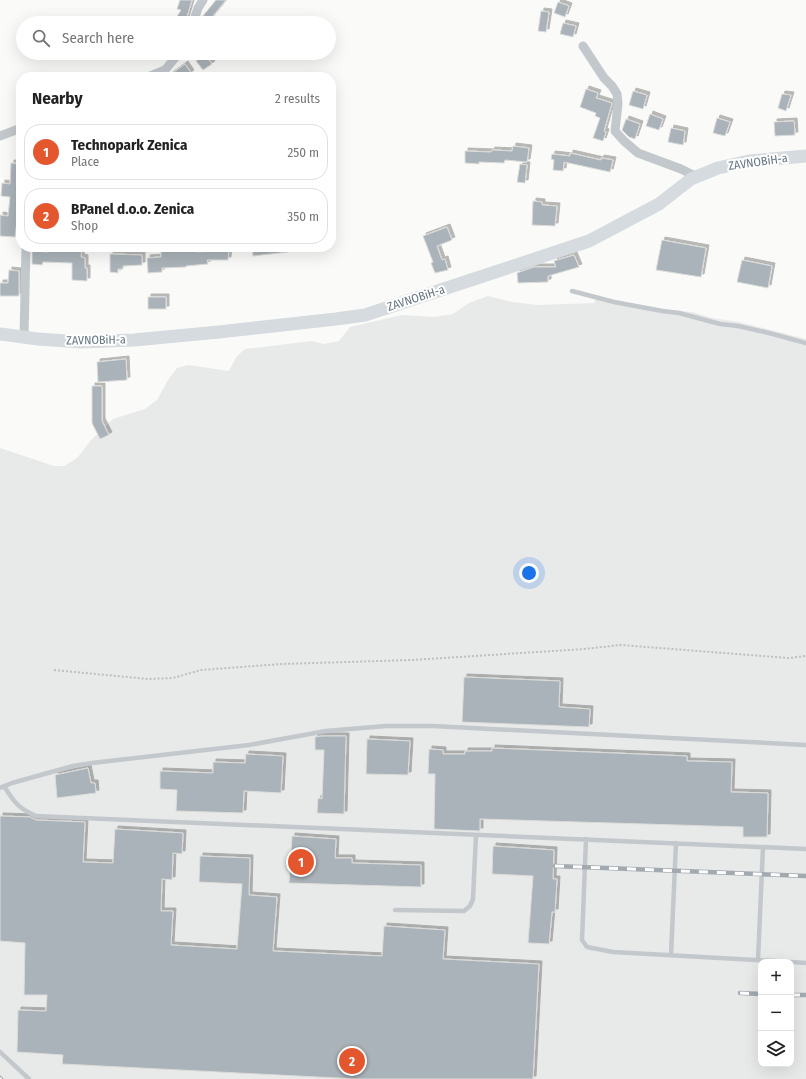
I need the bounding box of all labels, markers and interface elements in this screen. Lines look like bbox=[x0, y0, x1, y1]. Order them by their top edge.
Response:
search box bbox=[16, 16, 336, 60]
icon: search bbox=[30, 27, 52, 49]
text: Search here bbox=[62, 29, 134, 47]
text: Nearby bbox=[32, 88, 83, 109]
text: 2 results bbox=[275, 91, 320, 106]
text: Technopark Zenica bbox=[71, 136, 187, 154]
text: 1 bbox=[43, 145, 49, 160]
text: 250 m bbox=[287, 145, 319, 160]
street label: ZAVNOBiH-a bbox=[727, 151, 789, 173]
text: Place bbox=[71, 154, 99, 169]
text: BPanel d.o.o. Zenica bbox=[71, 200, 194, 218]
text: 2 bbox=[43, 209, 49, 224]
text: 350 m bbox=[287, 209, 319, 224]
text: Shop bbox=[71, 218, 98, 233]
street label: ZAVNOBiH-a bbox=[385, 282, 447, 314]
street label: ZAVNOBiH-a bbox=[66, 332, 126, 348]
your location bbox=[519, 563, 539, 583]
pin: 1 bbox=[288, 847, 314, 877]
map controls bbox=[758, 959, 794, 1067]
button: + bbox=[758, 959, 794, 995]
button: − bbox=[758, 995, 794, 1031]
button: layers bbox=[758, 1031, 794, 1067]
pin: 2 bbox=[339, 1046, 365, 1076]

